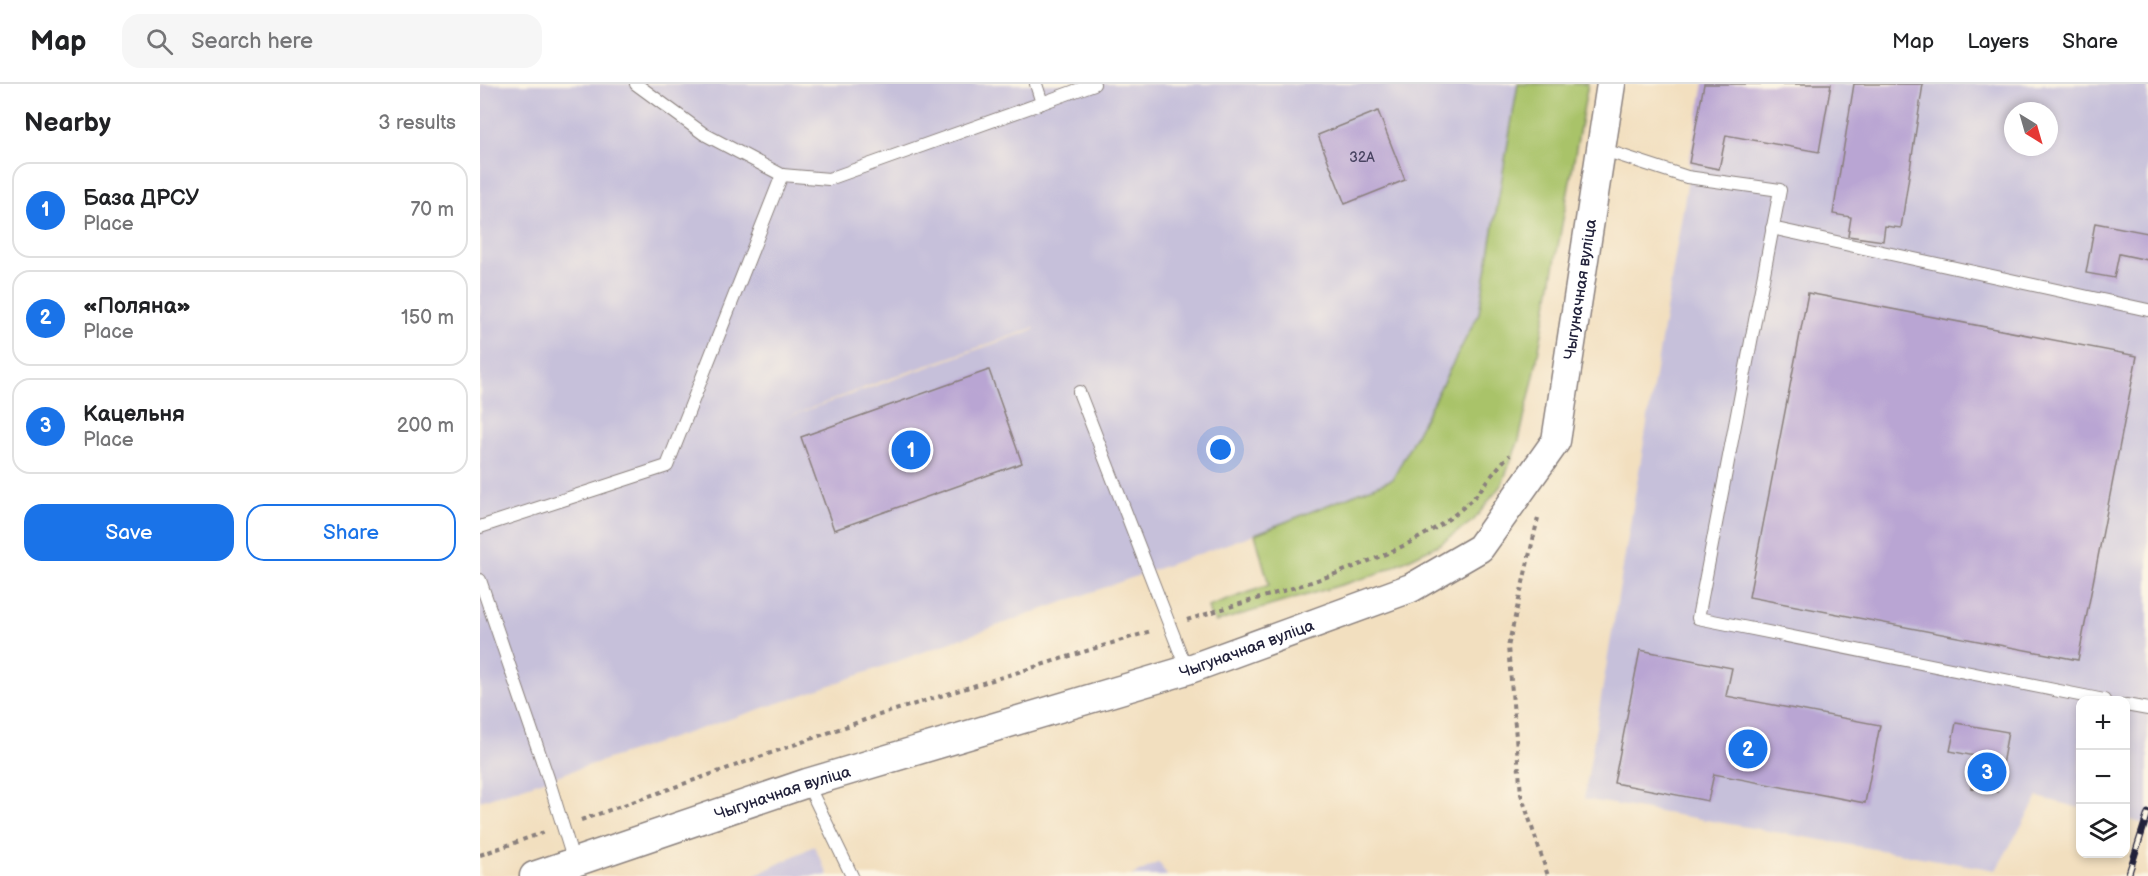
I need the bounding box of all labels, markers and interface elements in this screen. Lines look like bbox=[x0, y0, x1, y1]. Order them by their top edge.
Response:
search box bbox=[122, 14, 542, 68]
text: Map bbox=[30, 25, 86, 58]
icon: search bbox=[143, 25, 176, 58]
text: Search here bbox=[191, 28, 313, 55]
text: Map bbox=[1892, 29, 1934, 54]
text: Layers bbox=[1967, 29, 2029, 54]
text: Share bbox=[2062, 29, 2118, 54]
north arrow bbox=[2004, 102, 2058, 156]
text: Nearby bbox=[24, 108, 111, 139]
text: 3 results bbox=[378, 111, 456, 135]
house number: 32А bbox=[1349, 149, 1375, 166]
text: База ДРСУ bbox=[83, 185, 199, 212]
text: 1 bbox=[41, 198, 50, 222]
text: 70 m bbox=[410, 198, 454, 222]
text: Place bbox=[83, 212, 134, 236]
street label: Чыгуначная вуліца bbox=[1561, 217, 1601, 361]
text: «Поляна» bbox=[83, 293, 191, 320]
text: 2 bbox=[40, 306, 51, 330]
text: 150 m bbox=[401, 306, 454, 330]
text: Place bbox=[83, 320, 134, 344]
text: Кацельня bbox=[83, 401, 185, 428]
text: 3 bbox=[40, 414, 51, 438]
text: 200 m bbox=[397, 414, 454, 438]
text: Place bbox=[83, 428, 134, 452]
pin: 1 bbox=[892, 428, 930, 472]
your location bbox=[1206, 435, 1235, 464]
button: Save bbox=[24, 504, 234, 561]
button: Share bbox=[246, 504, 456, 561]
street label: Чыгуначная вуліца bbox=[1177, 616, 1317, 683]
map controls bbox=[2076, 696, 2130, 858]
button: + bbox=[2076, 696, 2130, 750]
pin: 2 bbox=[1728, 726, 1768, 772]
pin: 3 bbox=[1968, 750, 2006, 794]
button: − bbox=[2076, 750, 2130, 804]
street label: Чыгуначная вуліца bbox=[712, 762, 853, 825]
button: layers bbox=[2076, 804, 2130, 858]

